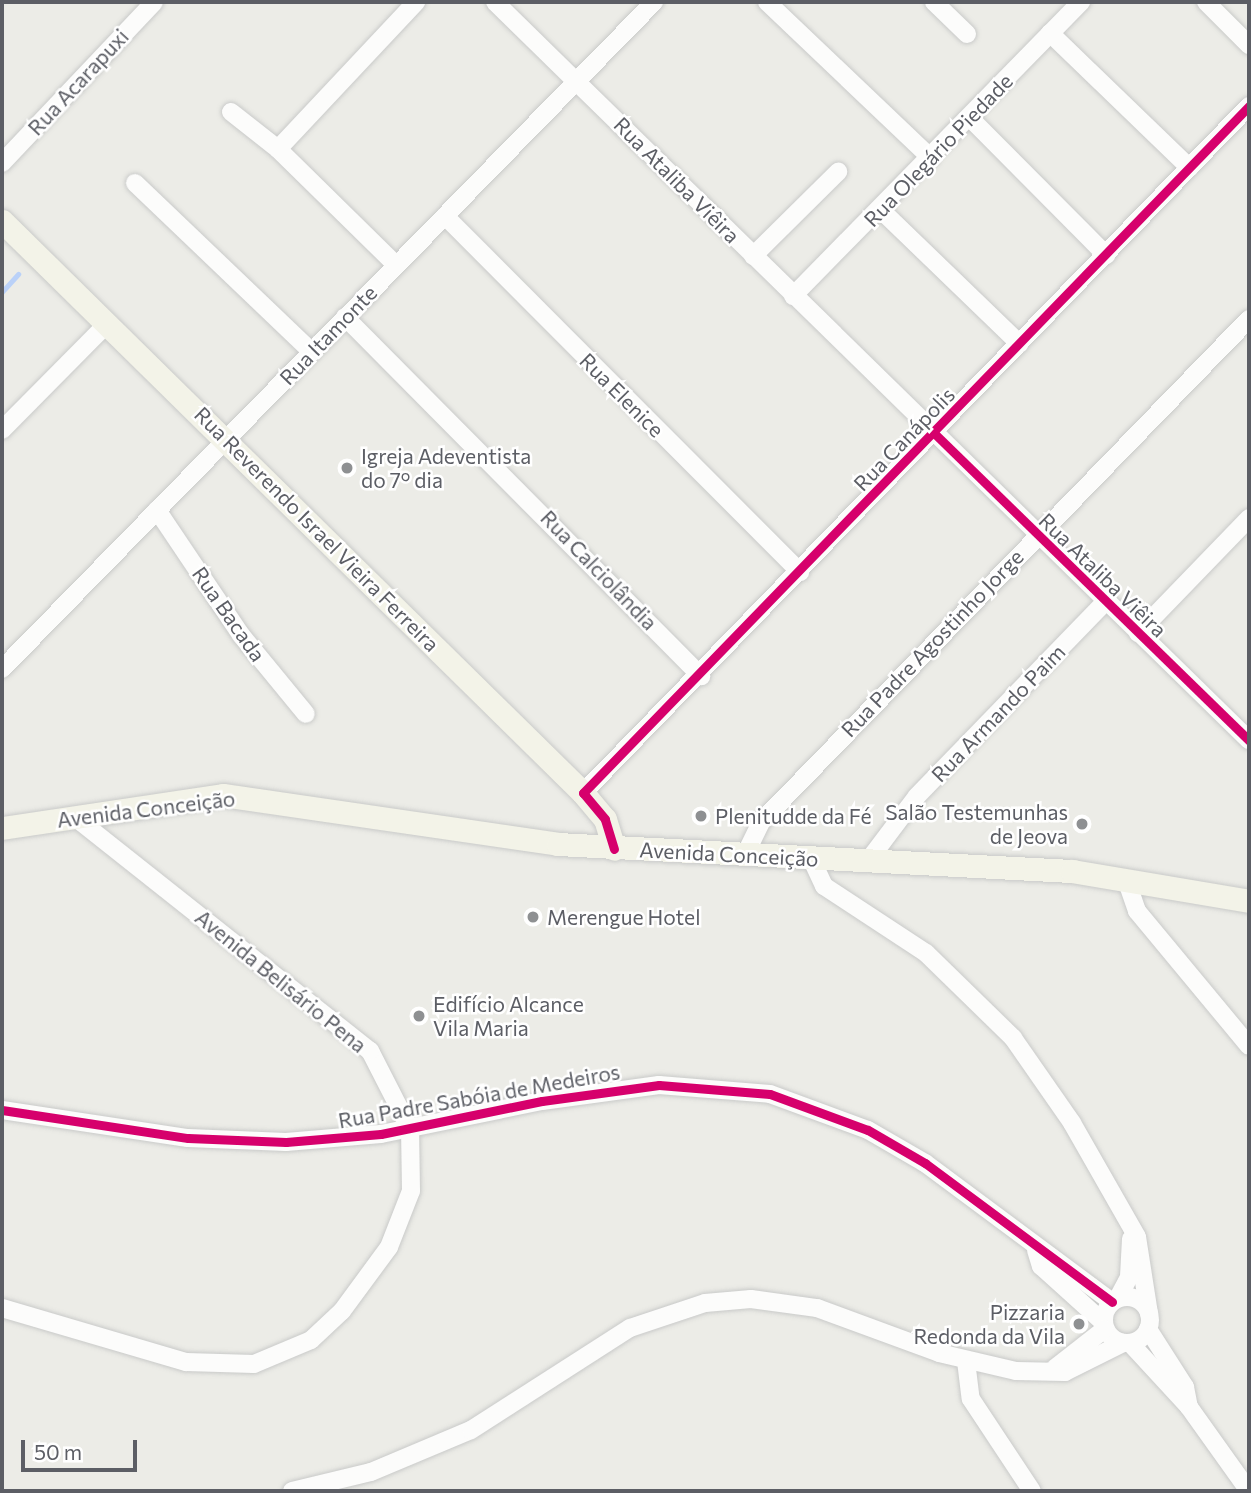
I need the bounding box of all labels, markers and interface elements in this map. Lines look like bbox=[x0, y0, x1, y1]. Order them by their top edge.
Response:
street label: Rua Acarapuxi bbox=[22, 24, 134, 140]
street label: Rua Olegário Piedade bbox=[859, 68, 1017, 232]
street label: Rua Ataliba Viêira bbox=[609, 112, 745, 248]
street label: Rua Itamonte bbox=[274, 280, 382, 390]
street label: Rua Elenice bbox=[575, 348, 669, 442]
street label: Rua Canápolis bbox=[848, 382, 960, 496]
street label: Rua Reverendo Israel Vieira Ferreira bbox=[190, 402, 444, 656]
place label: Igreja Adeventista do 7º dia bbox=[361, 443, 531, 493]
marker: Igreja Adeventista do 7º dia bbox=[339, 460, 355, 476]
street label: Rua Calciolândia bbox=[536, 505, 662, 635]
street label: Rua Ataliba Viêira bbox=[1034, 508, 1172, 642]
street label: Rua Padre Agostinho Jorge bbox=[836, 544, 1028, 742]
street label: Rua Bacada bbox=[187, 562, 271, 666]
street label: Rua Armando Paim bbox=[926, 639, 1070, 787]
street label: Avenida Conceição bbox=[55, 786, 237, 832]
place label: Salão Testemunhas de Jeova bbox=[885, 799, 1068, 849]
place label: Plenitudde da Fé bbox=[715, 803, 872, 829]
marker: Plenitudde da Fé bbox=[693, 808, 709, 824]
marker: Salão Testemunhas de Jeova bbox=[1074, 816, 1090, 832]
street label: Avenida Conceição bbox=[639, 837, 819, 871]
street label: Avenida Belisário Pena bbox=[190, 904, 372, 1058]
place label: Merengue Hotel bbox=[547, 904, 700, 930]
marker: Merengue Hotel bbox=[525, 909, 541, 925]
place label: Edifício Alcance Vila Maria bbox=[433, 991, 584, 1041]
marker: Edifício Alcance Vila Maria bbox=[411, 1008, 427, 1024]
street label: Rua Padre Sabóia de Medeiros bbox=[336, 1059, 622, 1133]
place label: Pizzaria Redonda da Vila bbox=[913, 1299, 1065, 1349]
marker: Pizzaria Redonda da Vila bbox=[1071, 1316, 1087, 1332]
scale bar bbox=[24, 1426, 140, 1470]
text: 50 m bbox=[34, 1439, 82, 1464]

